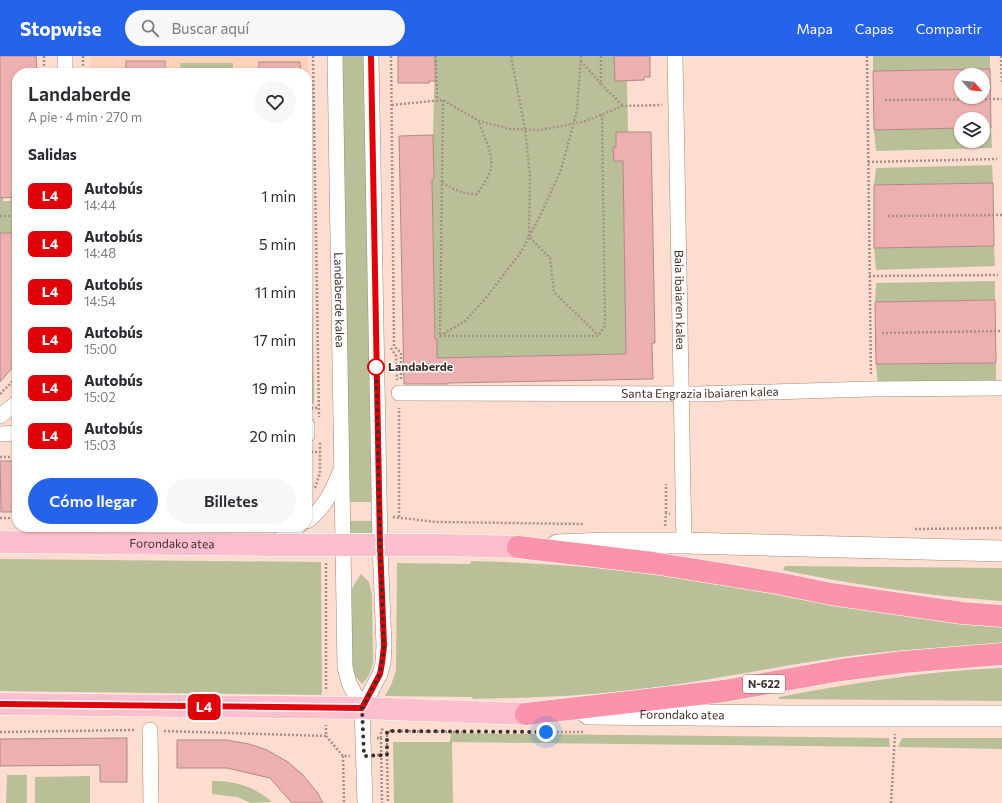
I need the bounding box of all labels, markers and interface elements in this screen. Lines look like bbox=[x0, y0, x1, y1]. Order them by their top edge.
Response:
search box bbox=[125, 10, 405, 46]
text: Stopwise bbox=[20, 17, 101, 40]
icon: search bbox=[139, 17, 161, 39]
text: Buscar aquí bbox=[171, 19, 249, 37]
text: Mapa bbox=[797, 20, 833, 37]
text: Capas bbox=[855, 20, 894, 37]
text: Compartir bbox=[916, 20, 982, 37]
north arrow bbox=[954, 68, 990, 104]
map controls bbox=[954, 68, 990, 148]
button: heart bbox=[254, 81, 296, 123]
text: Landaberde bbox=[28, 82, 131, 105]
text: A pie · 4 min · 270 m bbox=[28, 109, 142, 125]
button: layers bbox=[954, 112, 990, 148]
text: Salidas bbox=[28, 145, 77, 163]
text: Autobús bbox=[84, 179, 143, 197]
text: L4 bbox=[42, 187, 58, 204]
text: 1 min bbox=[261, 187, 296, 205]
text: 14:44 bbox=[84, 197, 116, 213]
text: Autobús bbox=[84, 227, 143, 245]
text: L4 bbox=[42, 235, 58, 252]
text: 5 min bbox=[259, 235, 296, 253]
text: 14:48 bbox=[84, 245, 116, 261]
street label: Baia ibaiaren kalea bbox=[673, 250, 688, 350]
street label: Landaberde kalea bbox=[332, 252, 348, 348]
text: Autobús bbox=[84, 275, 143, 293]
text: L4 bbox=[42, 283, 58, 300]
text: 11 min bbox=[255, 283, 296, 301]
text: 14:54 bbox=[84, 293, 116, 309]
text: Autobús bbox=[84, 323, 143, 341]
text: L4 bbox=[42, 331, 58, 348]
text: 17 min bbox=[253, 331, 296, 349]
text: 15:00 bbox=[84, 341, 117, 357]
marker: Landaberde bbox=[367, 358, 385, 376]
place label: Landaberde bbox=[388, 359, 453, 373]
text: Autobús bbox=[84, 371, 143, 389]
text: L4 bbox=[42, 379, 58, 396]
text: 19 min bbox=[252, 379, 296, 397]
street label: Santa Engrazia ibaiaren kalea bbox=[621, 384, 779, 400]
text: 15:02 bbox=[84, 389, 116, 405]
text: Autobús bbox=[84, 419, 143, 437]
text: L4 bbox=[42, 427, 58, 444]
text: 20 min bbox=[250, 427, 296, 445]
text: 15:03 bbox=[84, 437, 116, 453]
button: Cómo llegar bbox=[28, 478, 158, 524]
button: Billetes bbox=[166, 478, 296, 524]
street label: Forondako atea bbox=[129, 535, 215, 550]
road number: N-622 bbox=[743, 675, 785, 693]
line badge: L4 bbox=[186, 694, 222, 720]
text: L4 bbox=[196, 698, 212, 715]
street label: Forondako atea bbox=[639, 707, 725, 721]
your location bbox=[536, 722, 556, 742]

